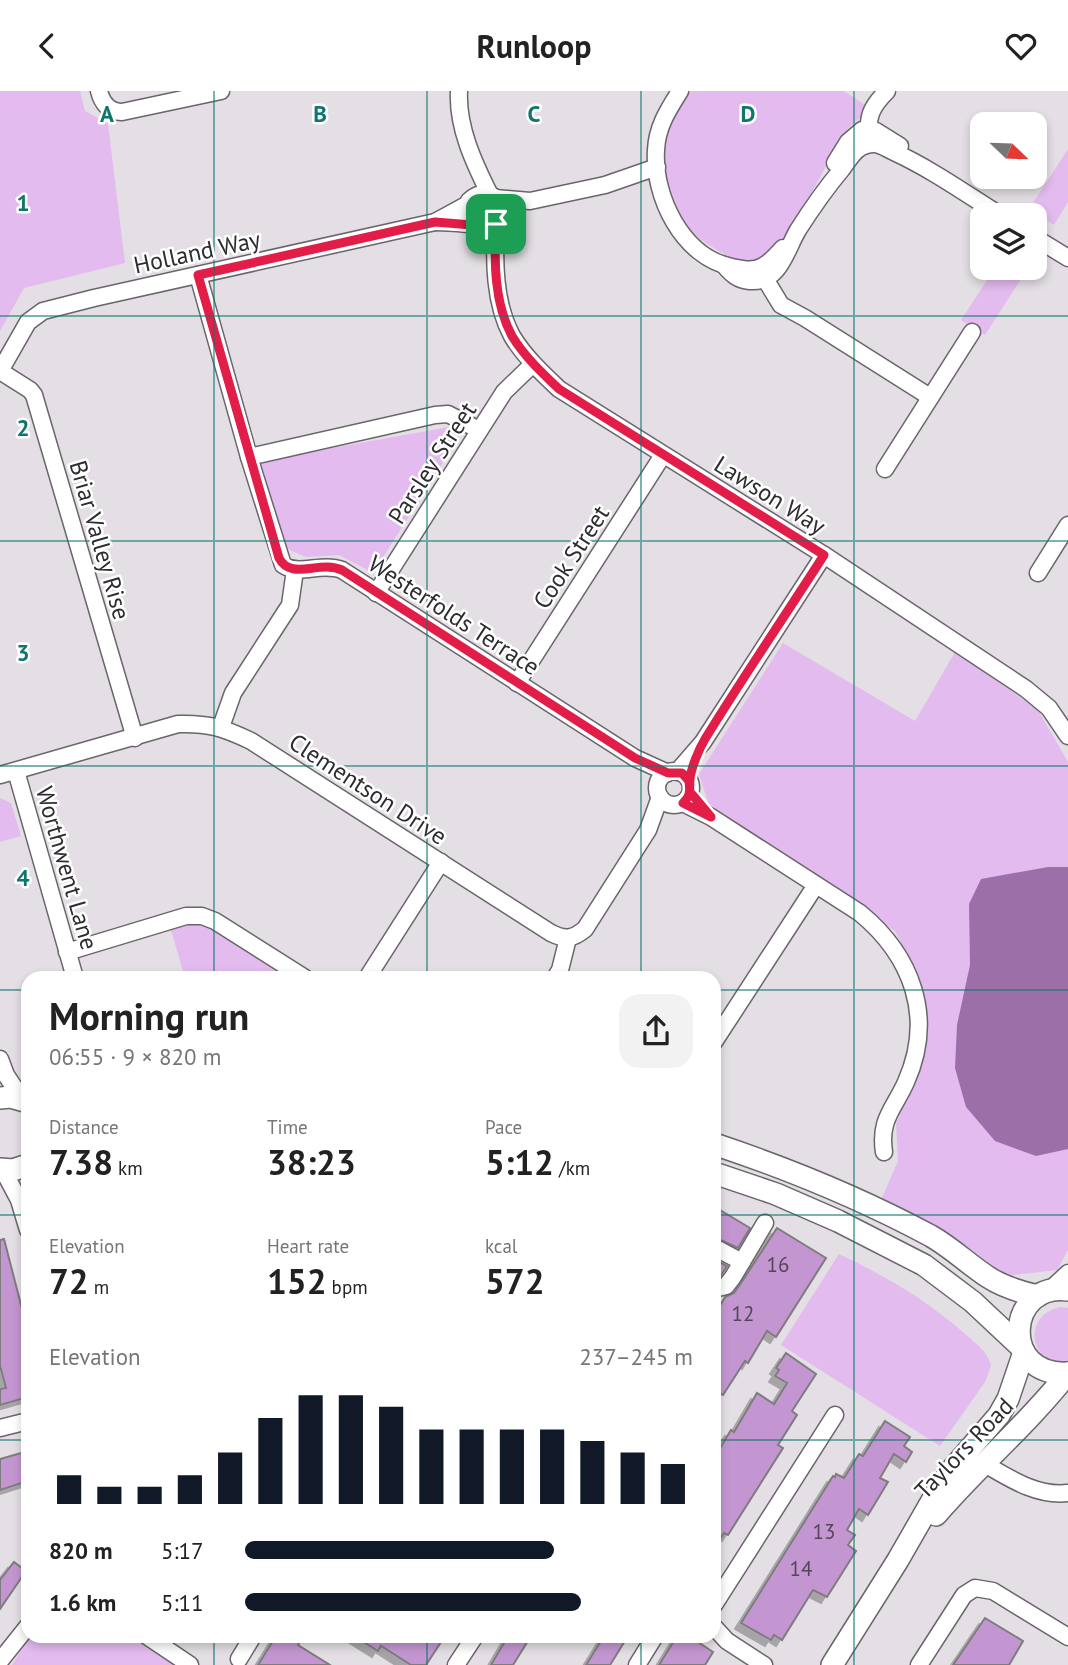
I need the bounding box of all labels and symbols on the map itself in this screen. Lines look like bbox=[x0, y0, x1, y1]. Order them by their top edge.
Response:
text: A bbox=[100, 99, 114, 128]
text: B bbox=[313, 99, 327, 128]
text: C bbox=[528, 99, 541, 128]
text: D bbox=[741, 99, 755, 128]
north arrow bbox=[970, 112, 1046, 189]
text: 1 bbox=[16, 188, 30, 217]
pin bbox=[466, 194, 526, 254]
street label: Holland Way bbox=[131, 223, 263, 281]
street label: Parsley Street bbox=[381, 396, 483, 530]
text: 2 bbox=[16, 413, 30, 442]
street label: Lawson Way bbox=[709, 449, 831, 541]
street label: Briar Valley Rise bbox=[62, 457, 138, 623]
street label: Cook Street bbox=[526, 499, 616, 615]
street label: Westerfolds Terrace bbox=[362, 548, 546, 682]
text: 3 bbox=[16, 638, 30, 667]
street label: Clementson Drive bbox=[283, 726, 453, 852]
street label: Worthwent Lane bbox=[29, 783, 105, 953]
text: 4 bbox=[16, 863, 30, 892]
house number: 16 bbox=[767, 1251, 789, 1278]
house number: 12 bbox=[732, 1300, 754, 1327]
street label: Taylors Road bbox=[908, 1391, 1020, 1505]
house number: 13 bbox=[813, 1518, 835, 1545]
house number: 14 bbox=[790, 1555, 812, 1582]

